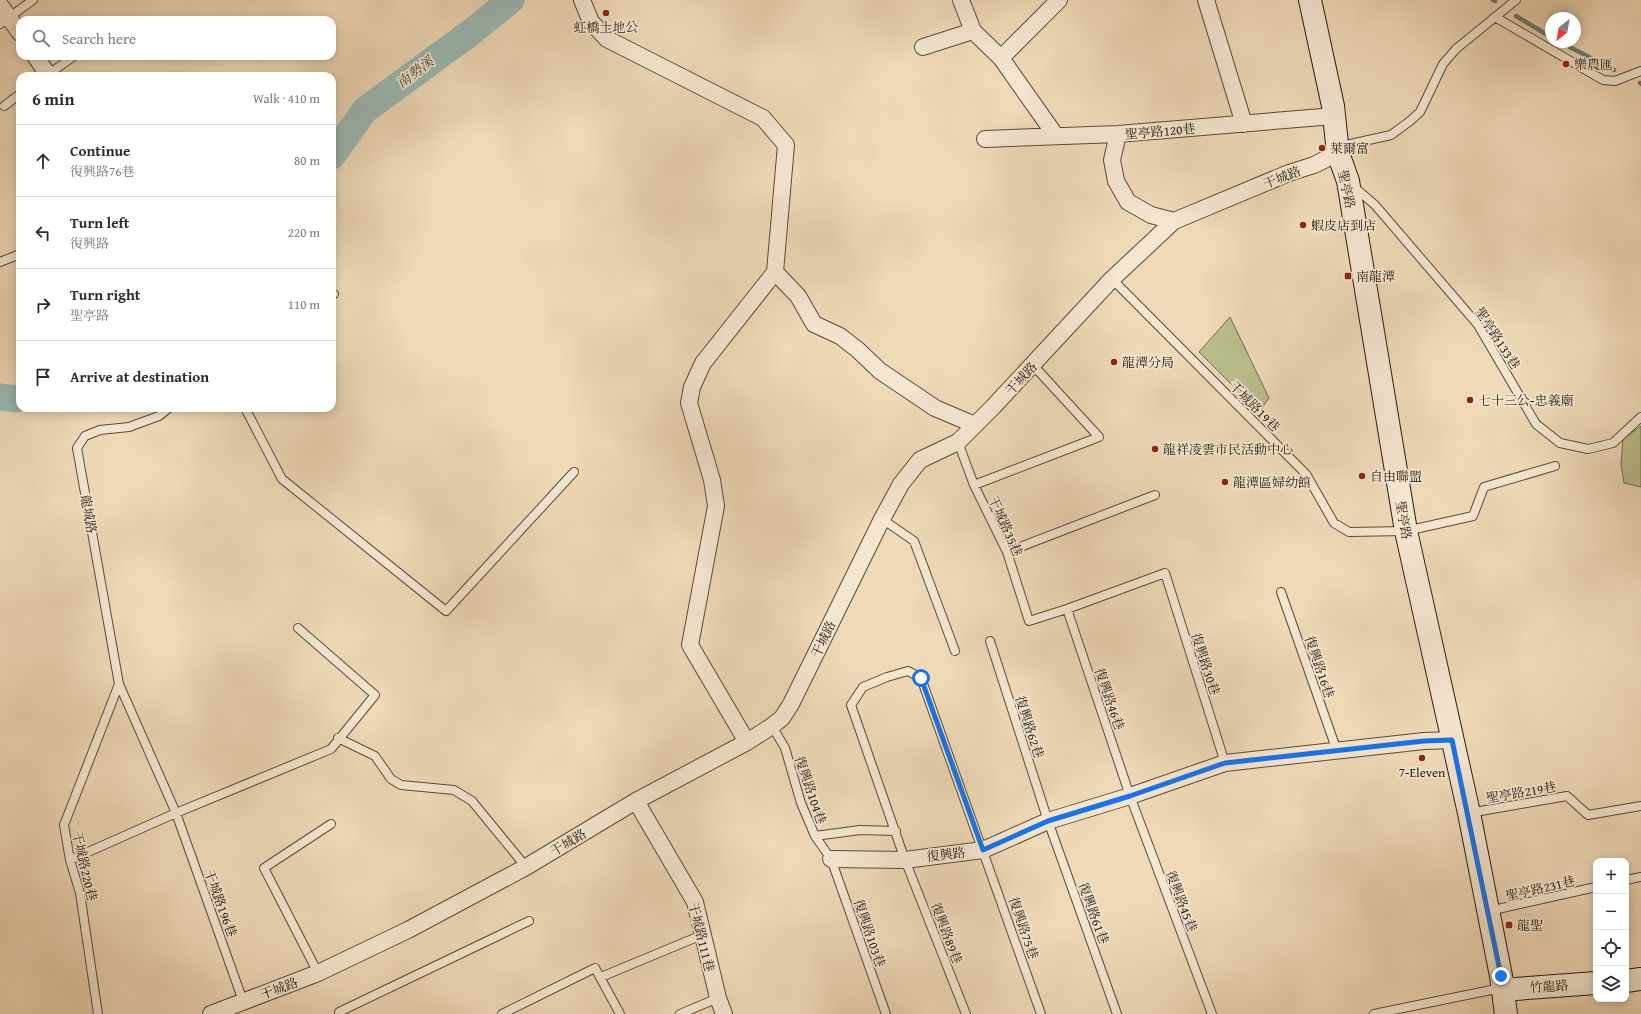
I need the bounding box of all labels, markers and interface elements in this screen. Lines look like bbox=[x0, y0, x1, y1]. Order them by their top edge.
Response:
marker: 虹橋土地公 bbox=[601, 8, 611, 18]
north arrow bbox=[1545, 12, 1581, 48]
search box bbox=[16, 16, 336, 60]
place label: 虹橋土地公 bbox=[573, 18, 639, 37]
icon: search bbox=[30, 27, 52, 49]
text: Search here bbox=[62, 28, 136, 49]
water label: 南勢溪 bbox=[392, 50, 439, 93]
place label: 樂農匯 bbox=[1574, 55, 1613, 74]
marker: 樂農匯 bbox=[1561, 59, 1571, 69]
text: 6 min bbox=[32, 86, 74, 111]
text: Walk · 410 m bbox=[253, 89, 320, 108]
street label: 聖亭路120巷 bbox=[1124, 119, 1196, 144]
place label: 萊爾富 bbox=[1330, 139, 1369, 158]
text: Continue bbox=[70, 140, 131, 161]
marker: 萊爾富 bbox=[1317, 143, 1327, 153]
icon: ahead bbox=[32, 150, 54, 172]
text: 80 m bbox=[294, 151, 320, 170]
text: 復興路76巷 bbox=[70, 162, 135, 181]
street label: 干城路 bbox=[1261, 162, 1304, 193]
street label: 聖亭路 bbox=[1333, 168, 1360, 210]
text: Turn left bbox=[70, 212, 129, 233]
place label: 蝦皮店到店 bbox=[1311, 216, 1376, 235]
marker: 蝦皮店到店 bbox=[1298, 220, 1308, 230]
icon: left bbox=[32, 222, 54, 244]
text: 220 m bbox=[288, 223, 320, 242]
text: 復興路 bbox=[70, 234, 109, 253]
place label: 南龍潭 bbox=[1356, 267, 1395, 286]
marker: 南龍潭 bbox=[1343, 271, 1353, 281]
text: Turn right bbox=[70, 284, 141, 305]
icon: right bbox=[32, 294, 54, 316]
text: 110 m bbox=[288, 295, 320, 314]
street label: 聖亭路133巷 bbox=[1470, 303, 1525, 373]
text: 聖亭路 bbox=[70, 306, 109, 325]
place label: 龍潭分局 bbox=[1122, 353, 1174, 372]
marker: 龍潭分局 bbox=[1109, 357, 1119, 367]
street label: 干城路 bbox=[1001, 358, 1042, 399]
icon: arrive bbox=[32, 366, 54, 388]
text: Arrive at destination bbox=[70, 366, 209, 387]
street label: 干城路19巷 bbox=[1225, 377, 1284, 436]
place label: 七十三公-忠義廟 bbox=[1478, 391, 1573, 410]
marker: 七十三公-忠義廟 bbox=[1465, 395, 1475, 405]
place label: 龍祥凌雲市民活動中心 bbox=[1163, 440, 1293, 459]
marker: 龍祥凌雲市民活動中心 bbox=[1150, 444, 1160, 454]
place label: 自由聯盟 bbox=[1370, 467, 1422, 486]
marker: 自由聯盟 bbox=[1357, 471, 1367, 481]
place label: 龍潭區婦幼館 bbox=[1233, 473, 1311, 492]
marker: 龍潭區婦幼館 bbox=[1220, 477, 1230, 487]
street label: 龍城路 bbox=[76, 493, 101, 535]
street label: 干城路35巷 bbox=[984, 493, 1027, 560]
street label: 聖亭路 bbox=[1391, 499, 1416, 541]
street label: 干城路 bbox=[806, 618, 841, 661]
street label: 復興路30巷 bbox=[1187, 631, 1225, 698]
street label: 復興路16巷 bbox=[1300, 634, 1339, 701]
street label: 復興路46巷 bbox=[1090, 666, 1129, 733]
route start bbox=[912, 669, 930, 687]
street label: 復興路62巷 bbox=[1011, 694, 1049, 761]
marker: 7-Eleven bbox=[1417, 753, 1427, 763]
street label: 復興路104巷 bbox=[790, 754, 831, 827]
place label: 7-Eleven bbox=[1399, 763, 1446, 782]
street label: 聖亭路219巷 bbox=[1485, 777, 1558, 808]
street label: 干城路 bbox=[547, 824, 590, 861]
street label: 干城路220巷 bbox=[67, 829, 102, 903]
street label: 復興路 bbox=[926, 843, 967, 866]
map controls bbox=[1593, 858, 1629, 1002]
button: + bbox=[1593, 858, 1629, 894]
street label: 干城路196巷 bbox=[199, 867, 242, 940]
street label: 復興路45巷 bbox=[1161, 868, 1202, 935]
street label: 聖亭路231巷 bbox=[1503, 871, 1577, 906]
street label: 復興路61巷 bbox=[1074, 880, 1113, 947]
button: − bbox=[1593, 894, 1629, 930]
street label: 復興路75巷 bbox=[1004, 895, 1043, 962]
street label: 復興路103巷 bbox=[849, 897, 890, 970]
street label: 干城路111巷 bbox=[684, 900, 719, 974]
street label: 復興路89巷 bbox=[926, 900, 967, 967]
place label: 龍聖 bbox=[1517, 916, 1543, 935]
marker: 龍聖 bbox=[1504, 920, 1514, 930]
button: locate bbox=[1593, 930, 1629, 966]
button: layers bbox=[1593, 966, 1629, 1002]
route end bbox=[1492, 967, 1510, 985]
street label: 干城路 bbox=[258, 973, 301, 1004]
street label: 竹龍路 bbox=[1529, 976, 1569, 997]

